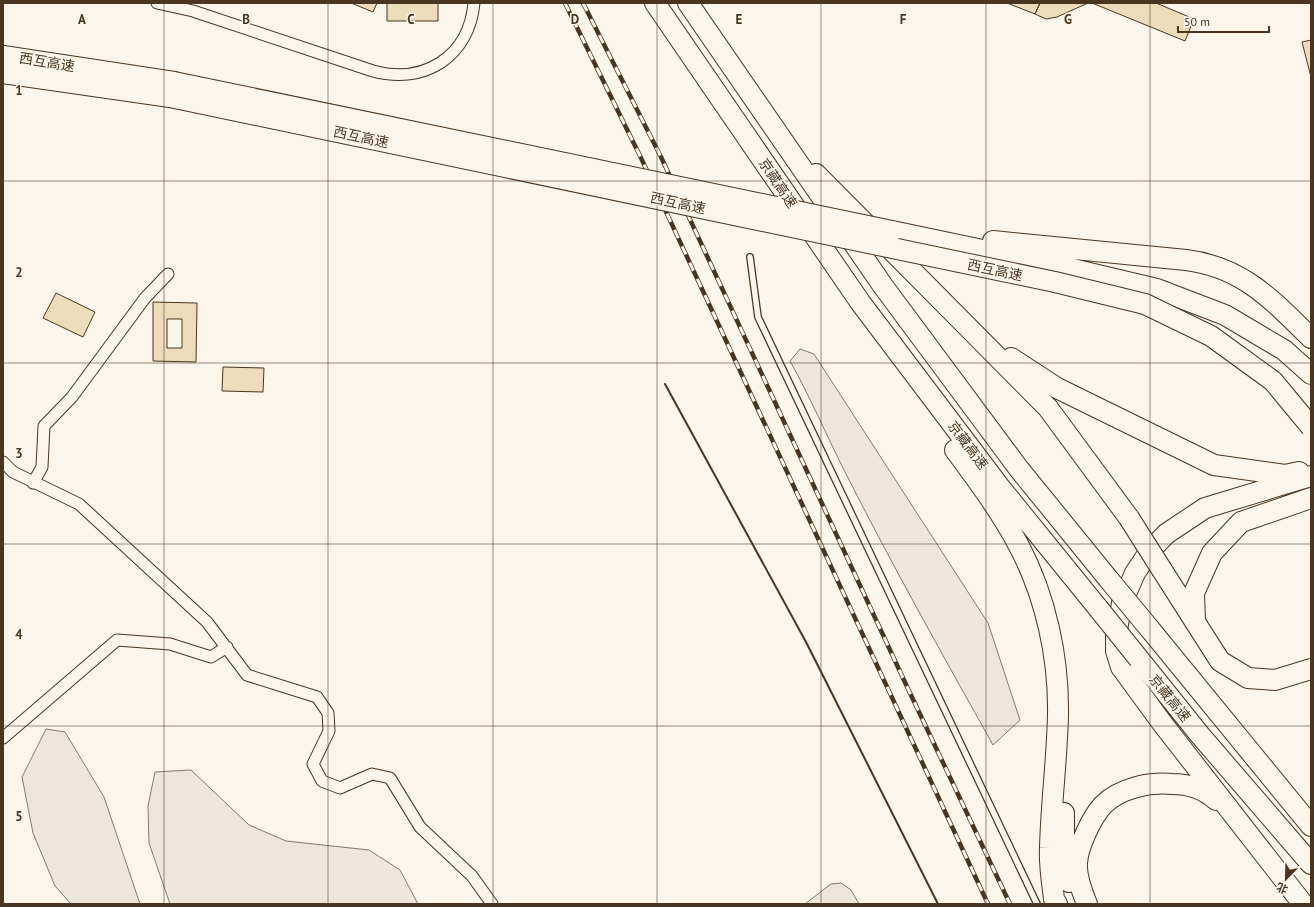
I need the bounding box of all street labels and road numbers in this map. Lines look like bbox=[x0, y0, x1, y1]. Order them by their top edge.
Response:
street label: 西互高速 bbox=[18, 49, 76, 75]
street label: 西互高速 bbox=[332, 122, 390, 152]
street label: 京藏高速 bbox=[755, 155, 801, 211]
street label: 西互高速 bbox=[649, 188, 707, 218]
street label: 西互高速 bbox=[966, 255, 1024, 285]
street label: 京藏高速 bbox=[944, 417, 992, 473]
street label: 京藏高速 bbox=[1145, 671, 1195, 725]

